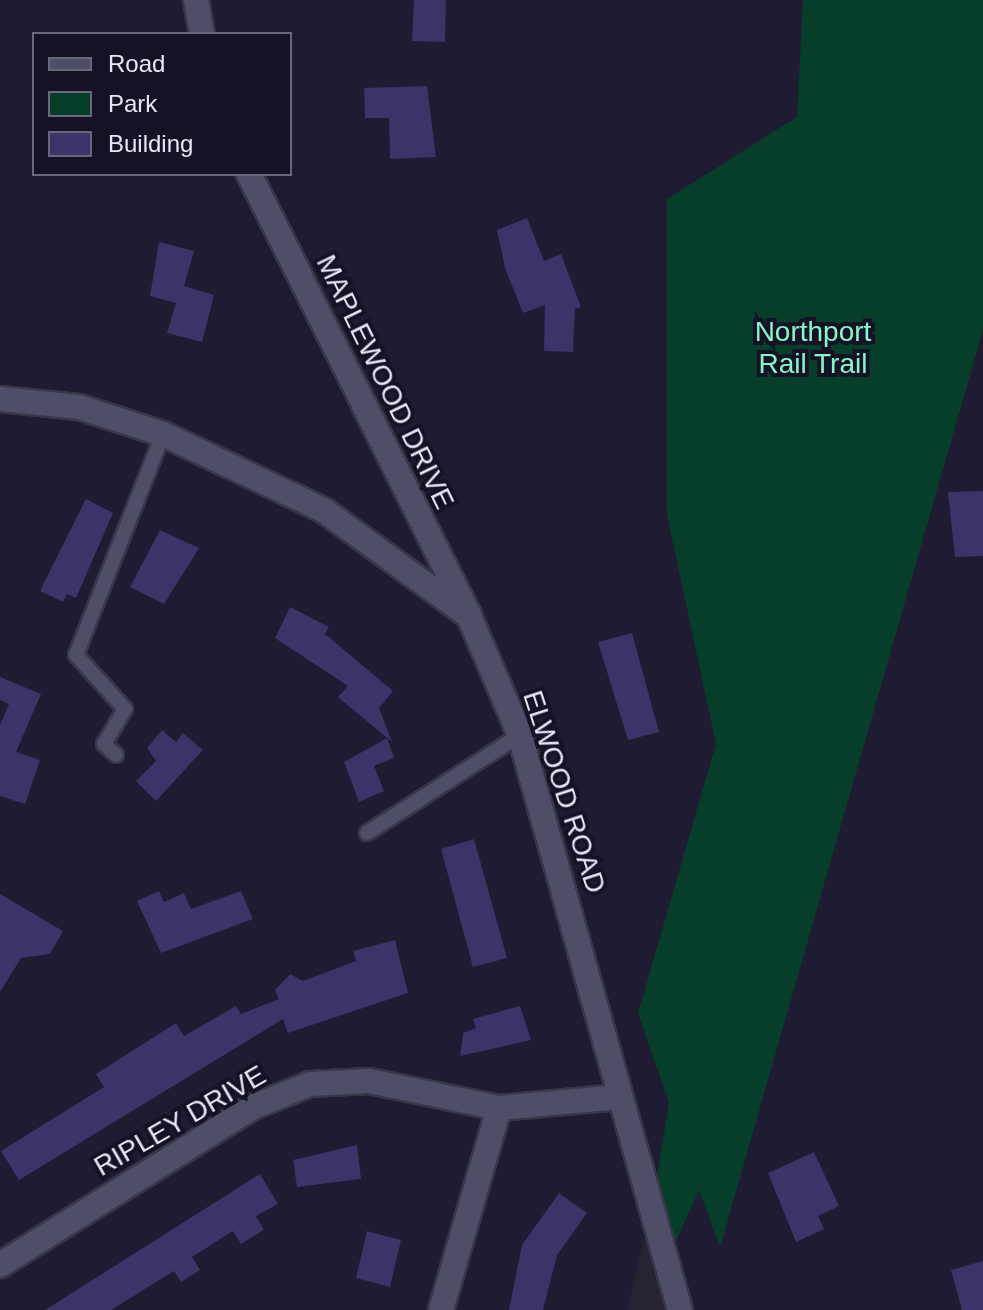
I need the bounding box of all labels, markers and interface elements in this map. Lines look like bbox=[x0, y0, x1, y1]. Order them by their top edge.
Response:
legend bbox=[32, 32, 292, 176]
text: Road bbox=[108, 50, 165, 77]
text: Park bbox=[108, 90, 157, 117]
text: Building bbox=[108, 130, 193, 157]
street label: MAPLEWOOD DRIVE bbox=[309, 249, 461, 515]
park label: Northport Rail Trail bbox=[755, 315, 871, 381]
street label: ELWOOD ROAD bbox=[515, 686, 613, 898]
street label: RIPLEY DRIVE bbox=[88, 1058, 272, 1184]

